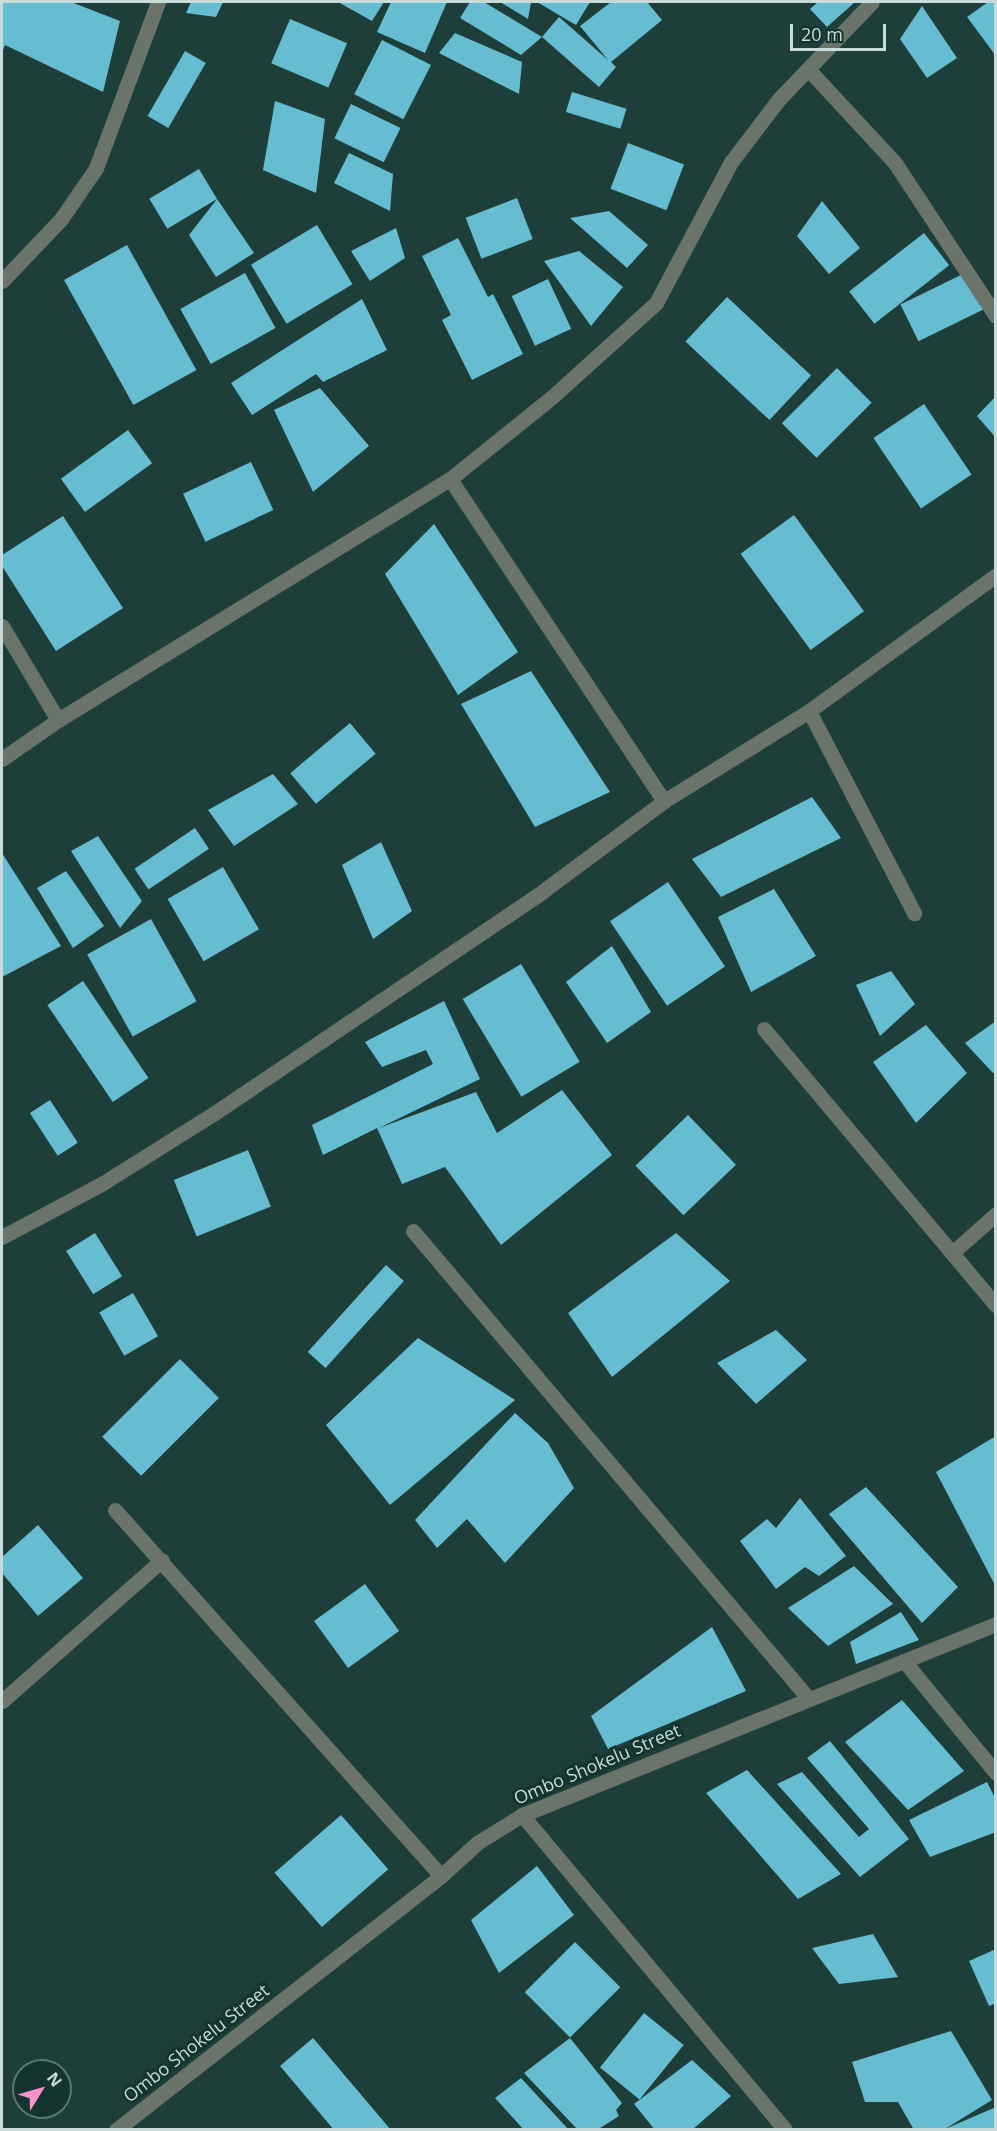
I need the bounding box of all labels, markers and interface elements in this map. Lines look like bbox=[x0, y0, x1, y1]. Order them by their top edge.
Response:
scale bar bbox=[793, 12, 889, 50]
text: 20 m bbox=[801, 22, 843, 46]
street label: Ombo Shokelu Street bbox=[510, 1719, 684, 1809]
street label: Ombo Shokelu Street bbox=[119, 1979, 273, 2107]
north arrow bbox=[12, 2059, 72, 2119]
text: N bbox=[42, 2068, 67, 2091]

